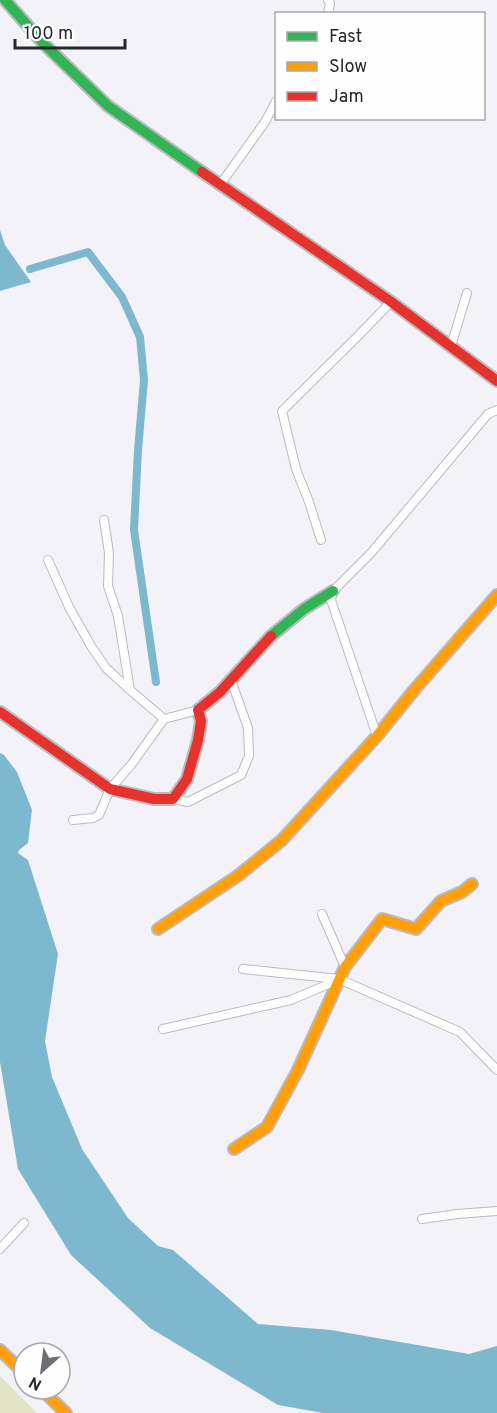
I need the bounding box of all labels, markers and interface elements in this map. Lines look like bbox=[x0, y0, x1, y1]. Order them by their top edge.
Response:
scale bar bbox=[15, 12, 124, 50]
legend bbox=[275, 12, 485, 120]
text: 100 m bbox=[24, 23, 73, 46]
text: Fast bbox=[329, 26, 362, 49]
text: Slow bbox=[329, 56, 367, 79]
text: Jam bbox=[329, 86, 364, 109]
north arrow bbox=[12, 1341, 72, 1401]
text: N bbox=[26, 1371, 46, 1394]

